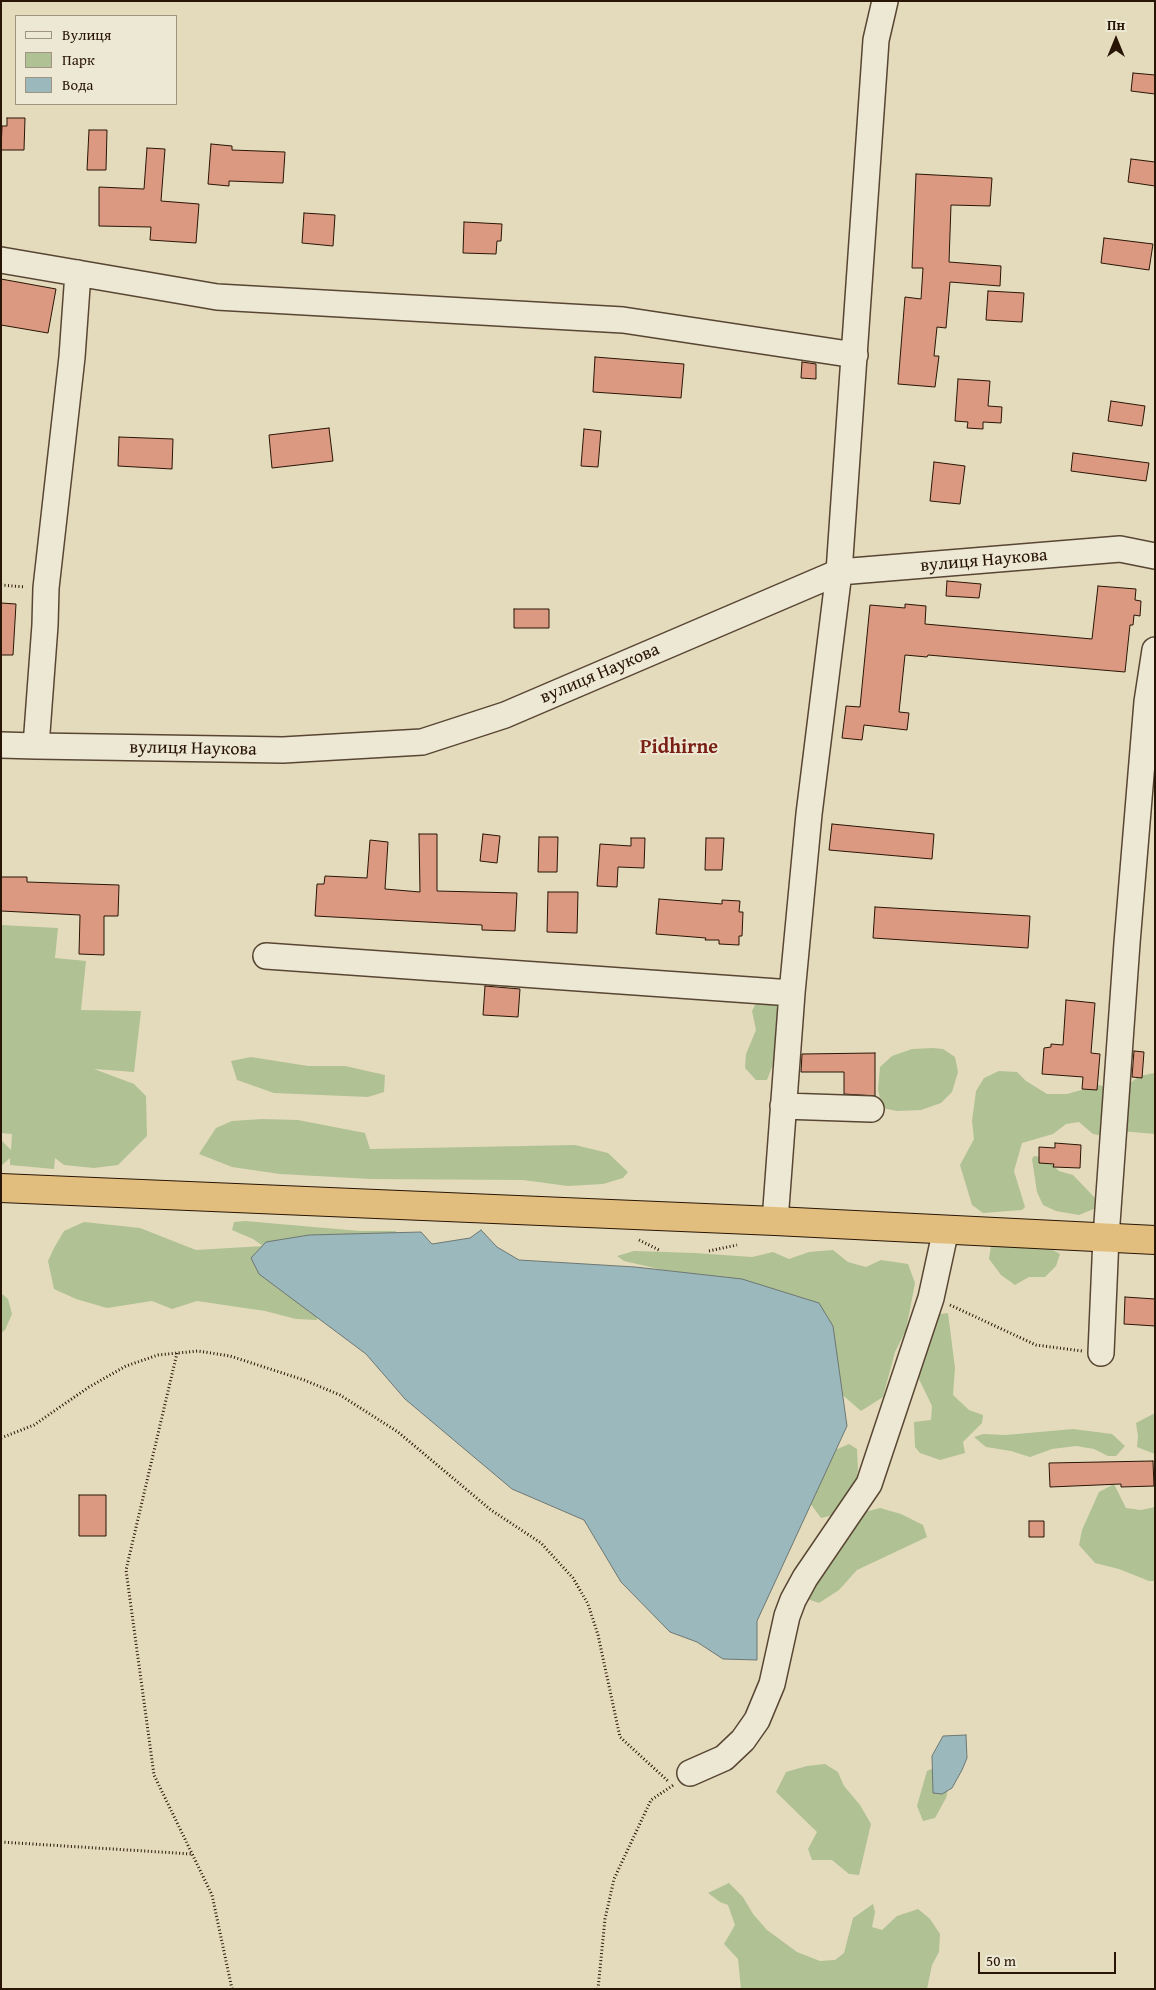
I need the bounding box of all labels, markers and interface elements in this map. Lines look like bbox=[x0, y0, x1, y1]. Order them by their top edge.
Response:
legend bbox=[15, 15, 178, 105]
north arrow bbox=[1091, 15, 1141, 65]
text: Пн bbox=[1107, 15, 1125, 35]
text: Вулиця bbox=[62, 24, 111, 45]
text: Парк bbox=[62, 49, 95, 70]
text: Вода bbox=[62, 74, 93, 95]
street label: вулиця Наукова bbox=[920, 545, 1048, 577]
street label: вулиця Наукова bbox=[537, 639, 663, 709]
district label: Pidhirne bbox=[640, 736, 718, 760]
street label: вулиця Наукова bbox=[129, 737, 257, 761]
scale bar bbox=[981, 1942, 1118, 1974]
text: 50 m bbox=[986, 1950, 1016, 1971]

